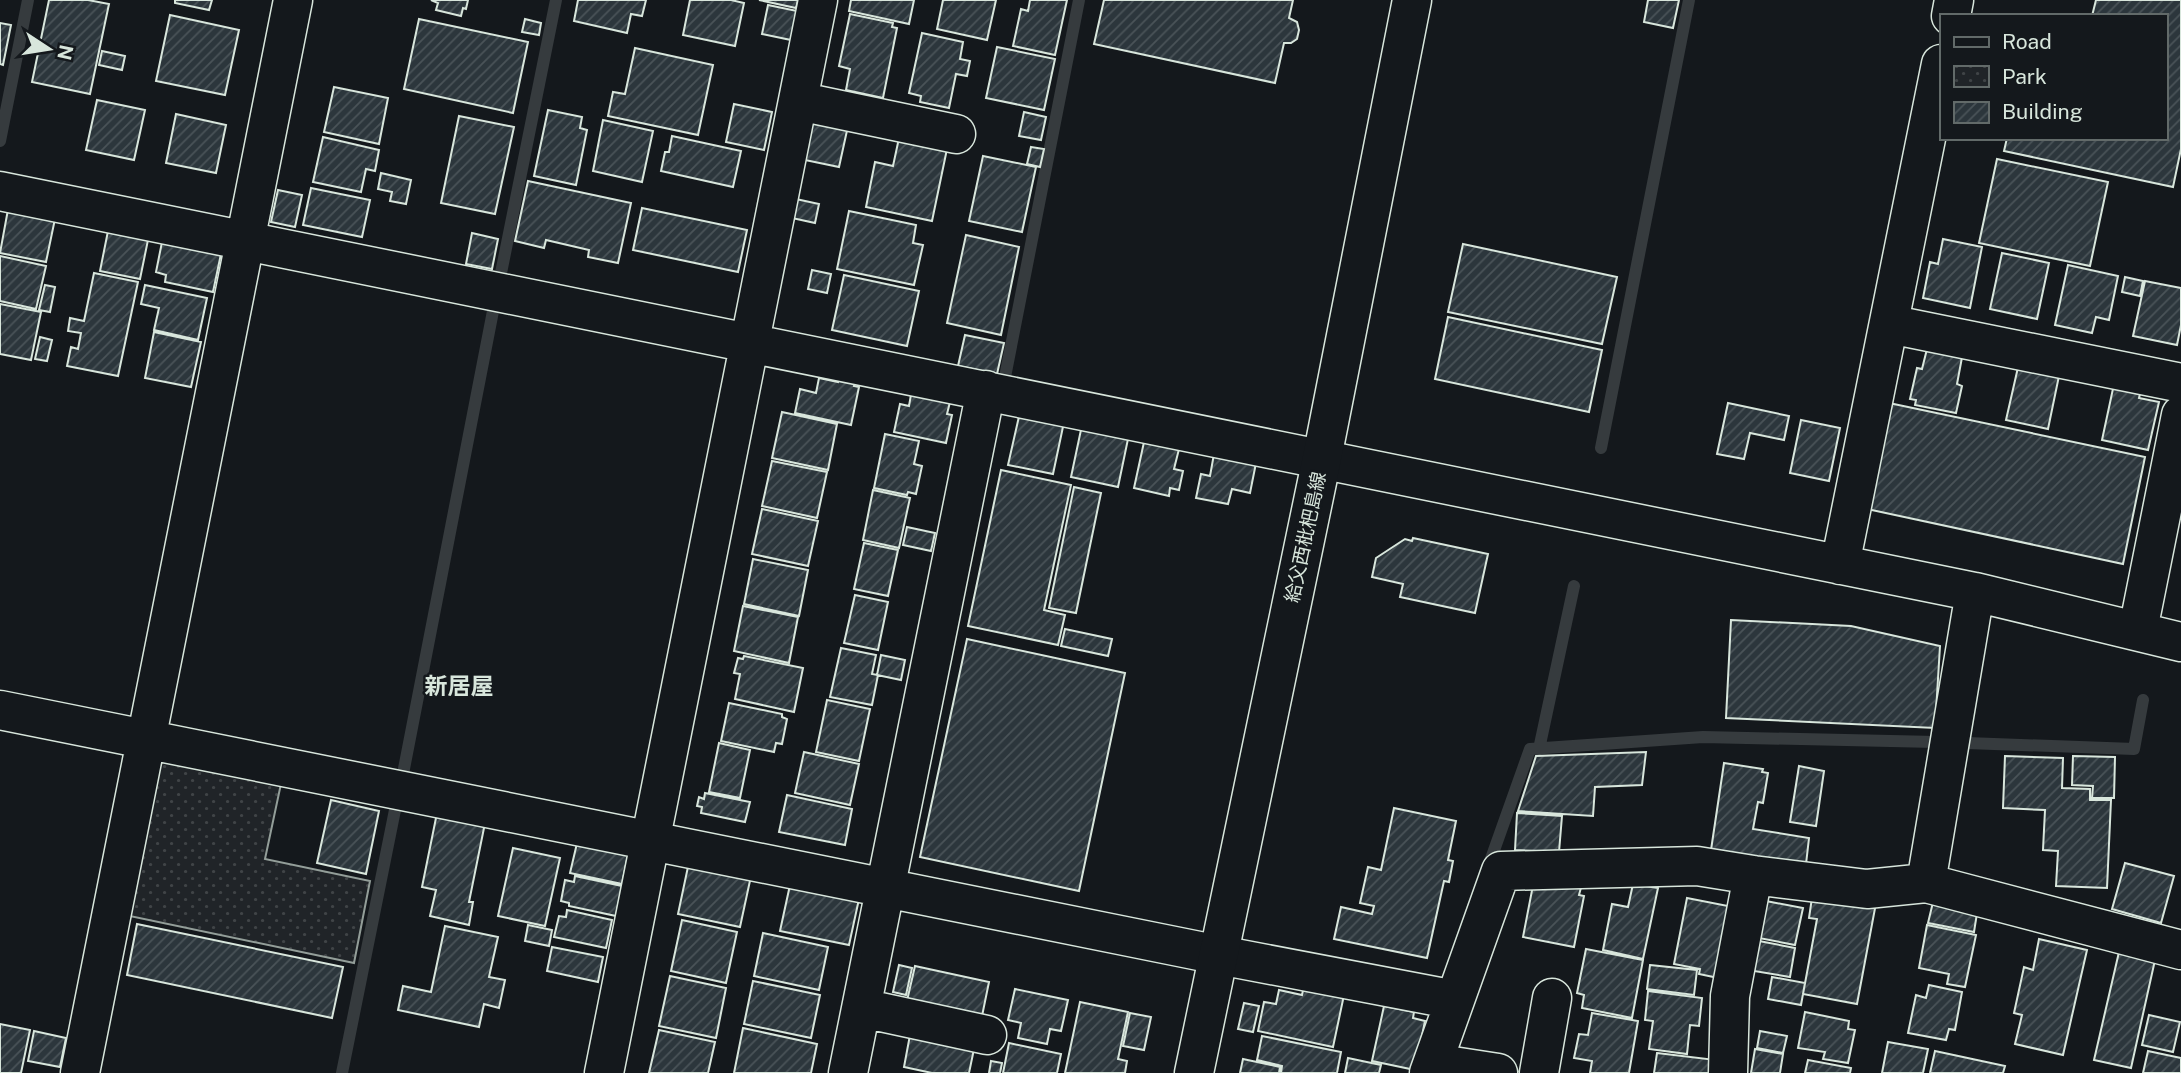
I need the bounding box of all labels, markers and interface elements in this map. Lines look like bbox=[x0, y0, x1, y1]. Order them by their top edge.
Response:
north arrow bbox=[14, 14, 84, 84]
legend bbox=[1940, 14, 2167, 140]
text: Road bbox=[2002, 29, 2052, 54]
text: N bbox=[53, 43, 78, 62]
text: Park bbox=[2002, 64, 2047, 89]
text: Building bbox=[2002, 99, 2083, 124]
street label: 給父西枇杷島線 bbox=[1280, 470, 1330, 604]
district label: 新居屋 bbox=[425, 672, 494, 699]

